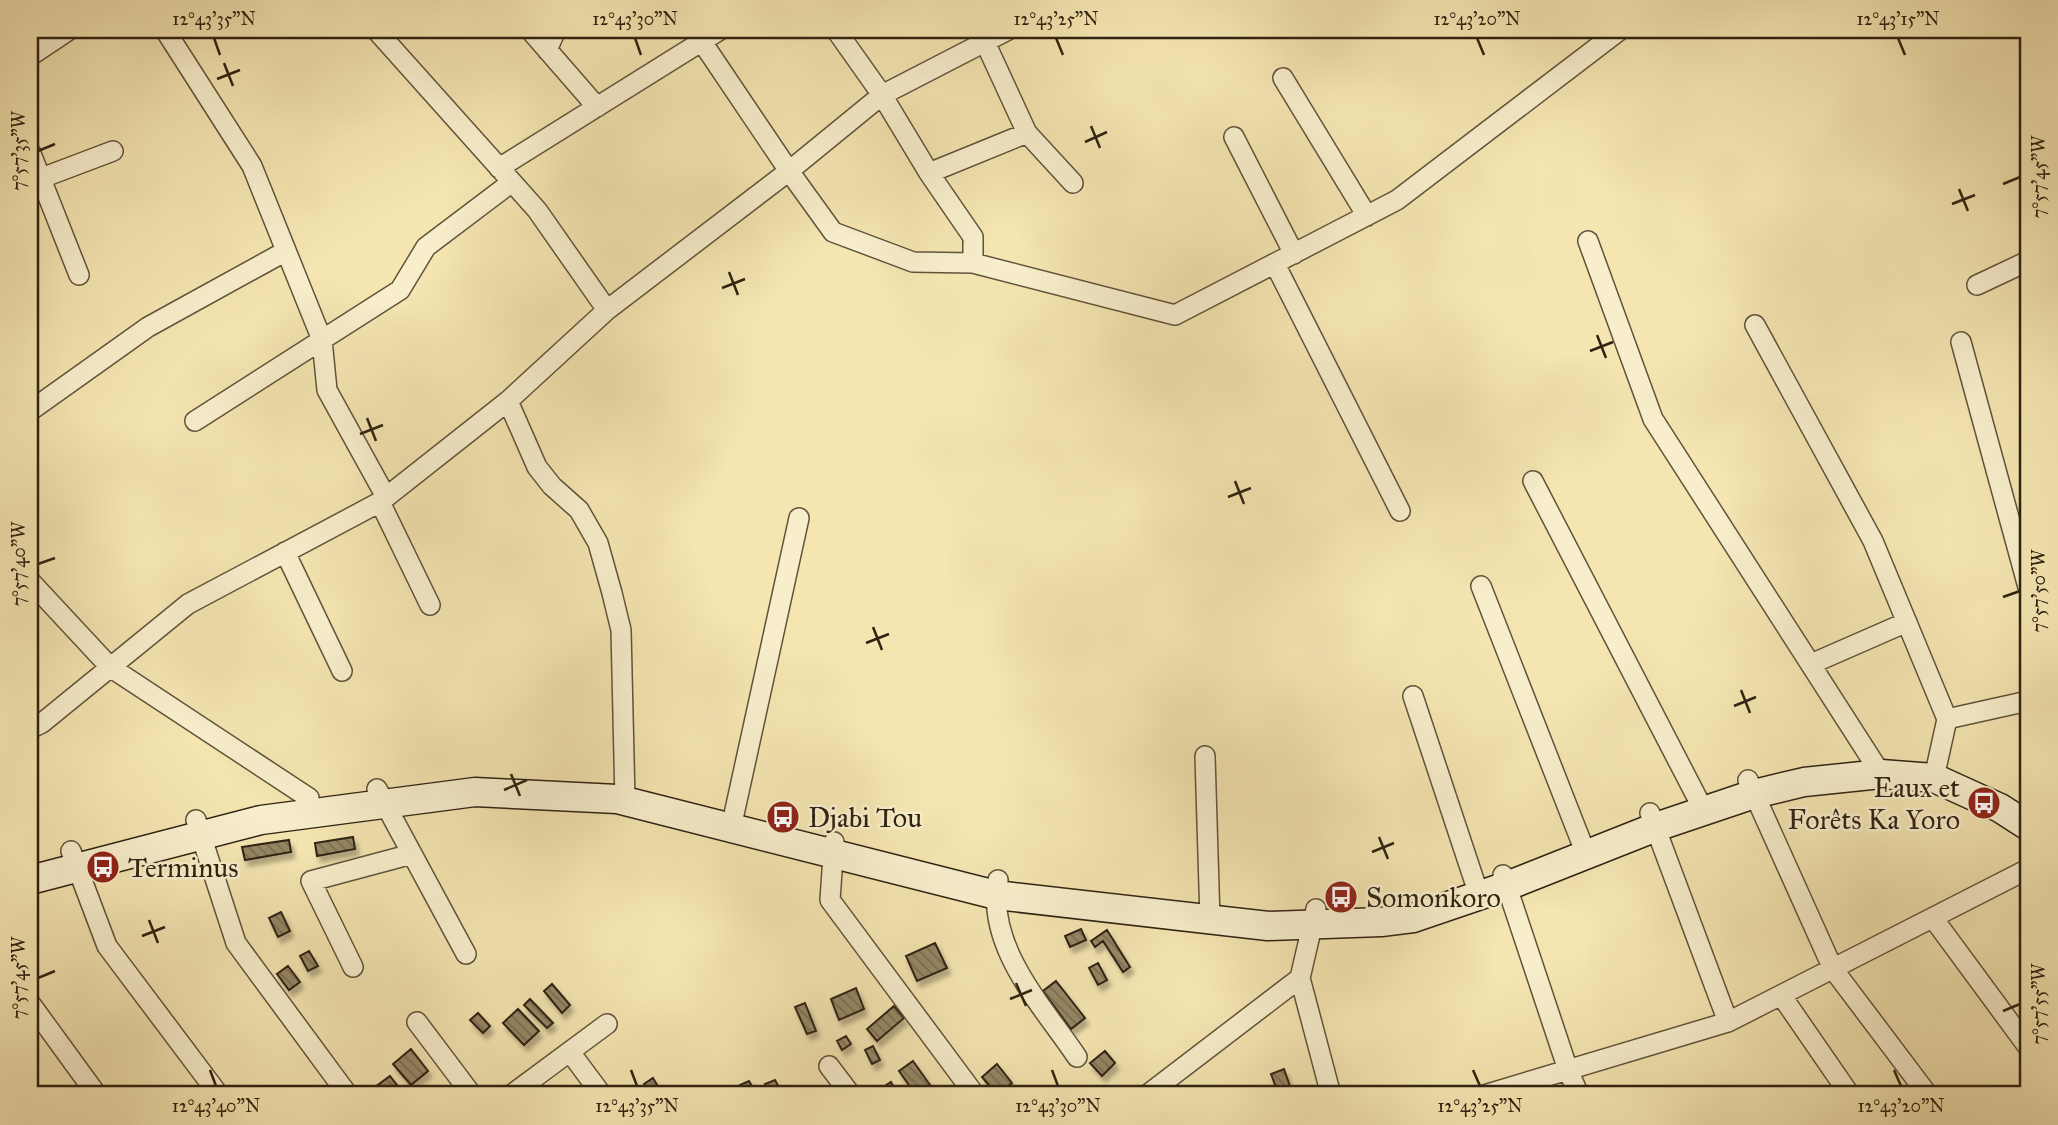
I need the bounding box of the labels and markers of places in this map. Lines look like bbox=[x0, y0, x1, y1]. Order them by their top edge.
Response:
place label: Eaux et Forêts Ka Yoro bbox=[1788, 770, 1960, 837]
bus stop icon: Eaux et Forêts Ka Yoro bbox=[1965, 784, 2003, 822]
bus stop icon: Djabi Tou bbox=[764, 798, 802, 836]
place label: Djabi Tou bbox=[808, 800, 922, 835]
bus stop icon: Terminus bbox=[84, 848, 122, 886]
place label: Terminus bbox=[128, 850, 238, 885]
bus stop icon: Somonkoro bbox=[1322, 878, 1360, 916]
place label: Somonkoro bbox=[1366, 880, 1501, 915]

